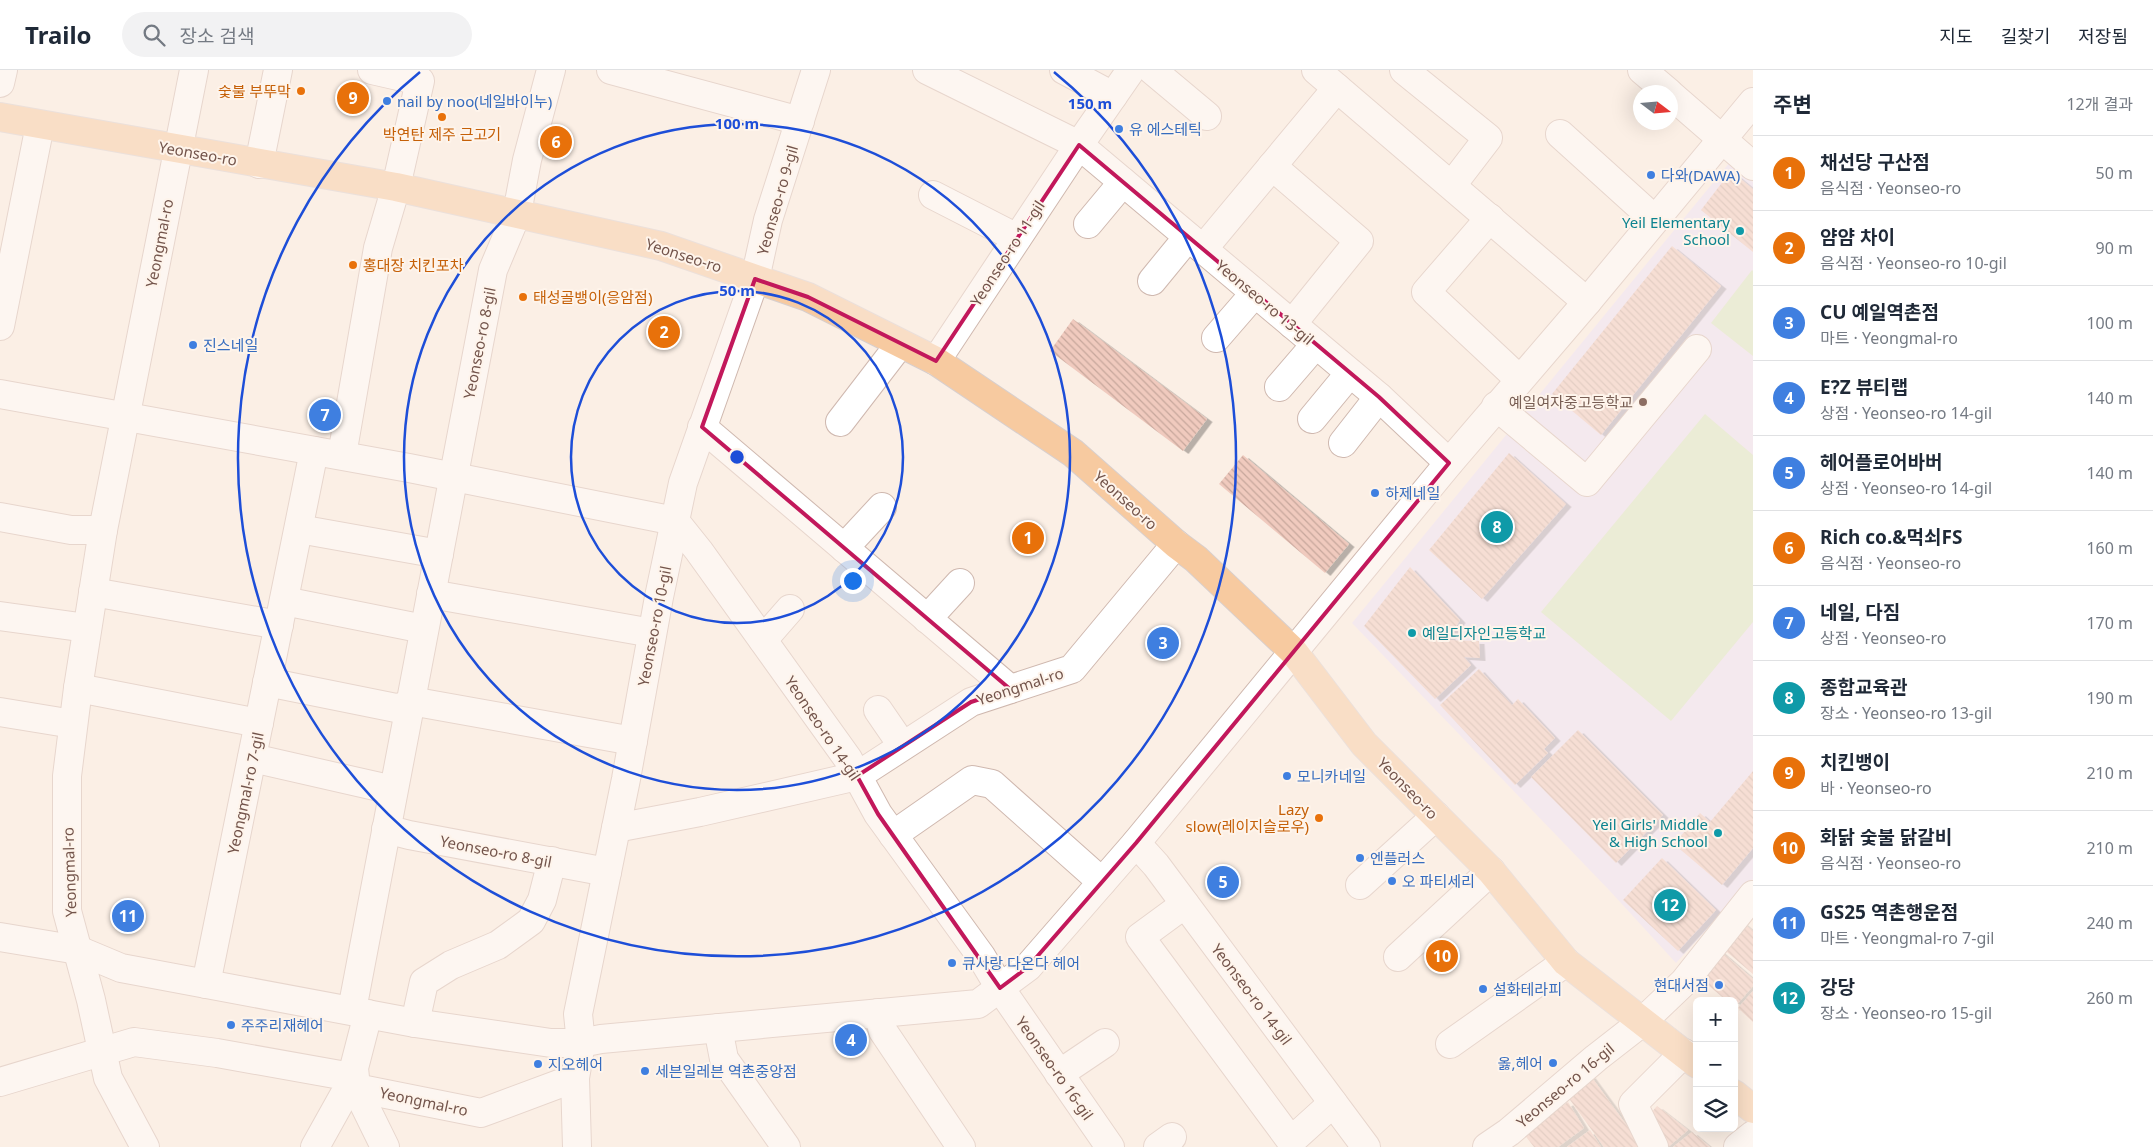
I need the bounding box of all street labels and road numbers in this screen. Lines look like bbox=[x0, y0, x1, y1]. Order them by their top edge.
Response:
street label: Yeonseo-ro bbox=[157, 136, 239, 170]
street label: Yeonseo-ro 9-gil bbox=[752, 143, 802, 257]
street label: Yeonseo-ro 11-gil bbox=[965, 196, 1049, 310]
street label: Yeongmal-ro bbox=[141, 197, 177, 289]
street label: Yeonseo-ro bbox=[643, 233, 725, 277]
street label: Yeonseo-ro 13-gil bbox=[1212, 255, 1318, 349]
street label: Yeonseo-ro 8-gil bbox=[458, 285, 500, 401]
street label: Yeonseo-ro bbox=[1090, 466, 1162, 534]
street label: Yeonseo-ro 10-gil bbox=[633, 564, 675, 688]
street label: Yeongmal-ro bbox=[974, 663, 1066, 709]
street label: Yeonseo-ro 14-gil bbox=[781, 672, 865, 784]
street label: Yeongmal-ro 7-gil bbox=[222, 730, 268, 856]
street label: Yeonseo-ro bbox=[1373, 753, 1443, 823]
street label: Yeongmal-ro bbox=[57, 827, 81, 917]
street label: Yeonseo-ro 8-gil bbox=[438, 830, 554, 872]
street label: Yeonseo-ro 14-gil bbox=[1207, 939, 1297, 1049]
street label: Yeonseo-ro 16-gil bbox=[1012, 1012, 1098, 1124]
street label: Yeonseo-ro 16-gil bbox=[1512, 1038, 1618, 1132]
street label: Yeongmal-ro bbox=[378, 1082, 470, 1120]

